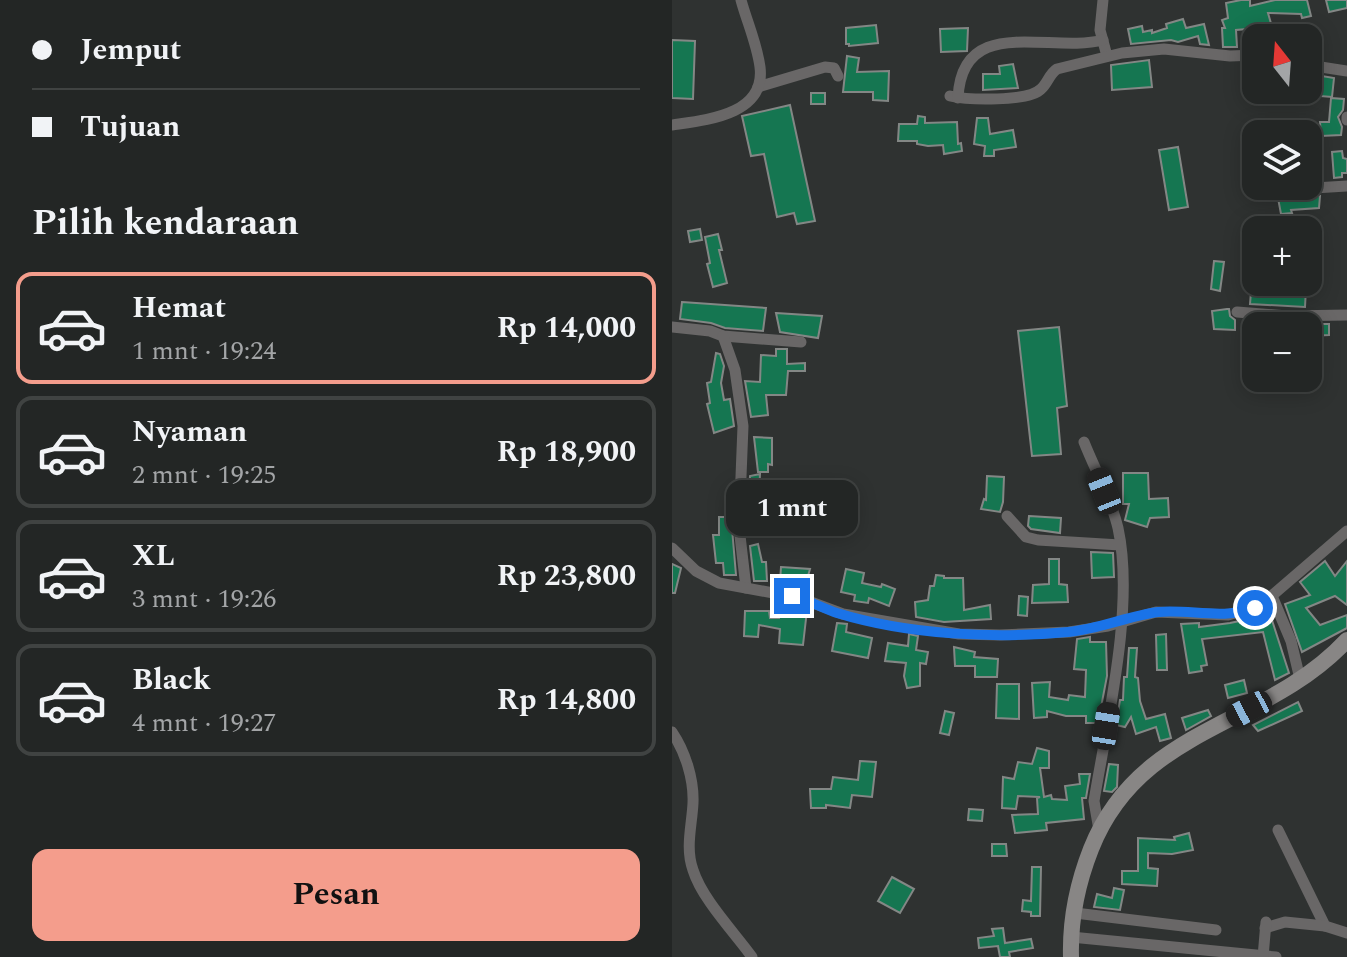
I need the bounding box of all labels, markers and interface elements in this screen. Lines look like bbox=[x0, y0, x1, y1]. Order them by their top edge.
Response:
north arrow bbox=[1242, 24, 1322, 104]
map controls bbox=[1242, 24, 1322, 392]
text: Jemput bbox=[80, 27, 181, 73]
text: Tujuan bbox=[80, 104, 180, 150]
button: layers bbox=[1242, 120, 1322, 200]
text: Pilih kendaraan bbox=[32, 196, 299, 251]
button: + bbox=[1242, 216, 1322, 296]
text: Hemat bbox=[132, 285, 226, 331]
icon: car bbox=[36, 292, 108, 364]
text: Rp 14,000 bbox=[497, 305, 636, 351]
button: − bbox=[1242, 312, 1322, 392]
text: 1 mnt · 19:24 bbox=[132, 331, 276, 371]
text: Nyaman bbox=[132, 409, 247, 455]
icon: car bbox=[36, 416, 108, 488]
text: Rp 18,900 bbox=[497, 429, 636, 475]
text: 2 mnt · 19:25 bbox=[132, 455, 276, 495]
car bbox=[1084, 464, 1124, 518]
callout: 1 mnt bbox=[726, 480, 858, 536]
text: 1 mnt bbox=[757, 488, 827, 528]
text: XL bbox=[132, 533, 175, 579]
icon: car bbox=[36, 540, 108, 612]
text: Rp 23,800 bbox=[497, 553, 636, 599]
route end bbox=[774, 578, 810, 614]
text: 3 mnt · 19:26 bbox=[132, 579, 276, 619]
route start bbox=[1237, 590, 1273, 626]
text: Black bbox=[132, 657, 211, 703]
icon: car bbox=[36, 664, 108, 736]
text: Rp 14,800 bbox=[497, 677, 636, 723]
car bbox=[1222, 687, 1276, 731]
car bbox=[1090, 700, 1122, 752]
text: 4 mnt · 19:27 bbox=[132, 703, 276, 743]
button: Pesan bbox=[32, 849, 640, 941]

